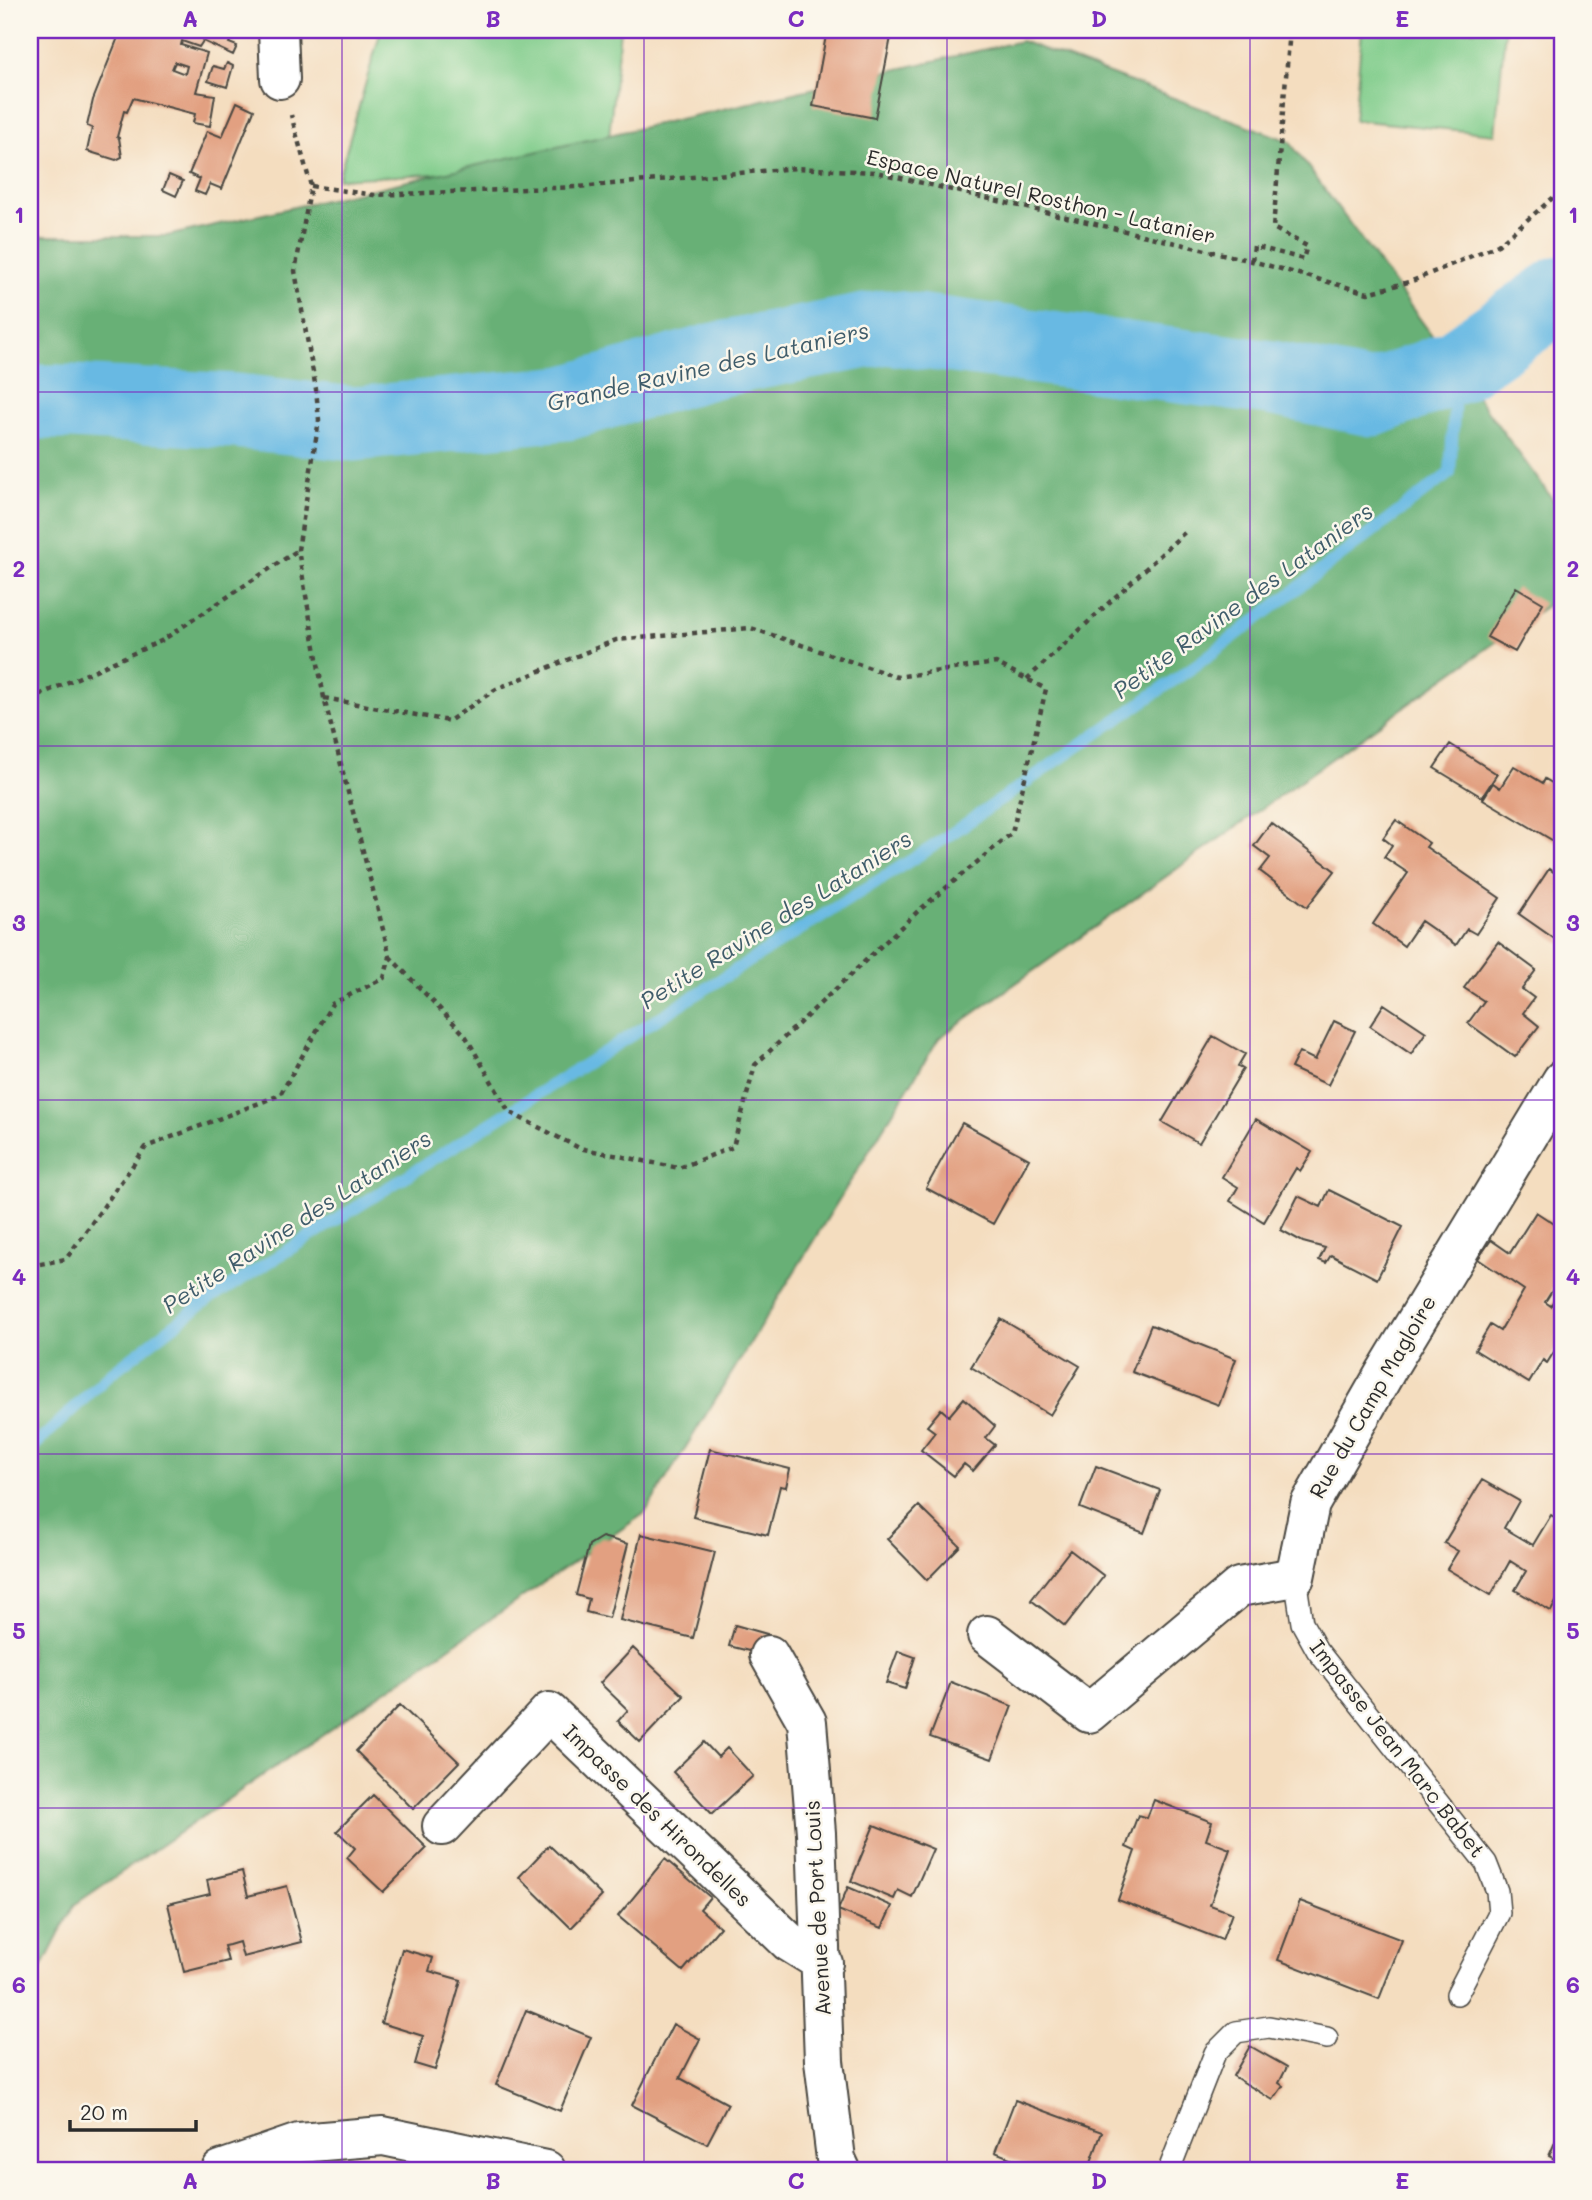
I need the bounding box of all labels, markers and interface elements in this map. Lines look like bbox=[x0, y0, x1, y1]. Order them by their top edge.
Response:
text: A bbox=[182, 3, 198, 33]
text: B bbox=[485, 3, 501, 33]
text: C bbox=[787, 3, 805, 33]
text: D bbox=[1091, 3, 1107, 33]
text: E bbox=[1395, 3, 1409, 33]
street label: Espace Naturel Rosthon - Latanier bbox=[864, 142, 1218, 249]
text: 1 bbox=[14, 199, 24, 229]
text: 1 bbox=[1568, 199, 1578, 229]
water label: Grande Ravine des Lataniers bbox=[544, 314, 872, 418]
water label: Petite Ravine des Lataniers bbox=[1106, 496, 1379, 705]
text: 2 bbox=[13, 553, 25, 583]
text: 2 bbox=[1567, 553, 1579, 583]
water label: Petite Ravine des Lataniers bbox=[634, 823, 917, 1015]
text: 3 bbox=[12, 907, 26, 937]
text: 3 bbox=[1566, 907, 1580, 937]
water label: Petite Ravine des Lataniers bbox=[156, 1123, 437, 1319]
text: 4 bbox=[12, 1261, 26, 1291]
text: 4 bbox=[1566, 1261, 1580, 1291]
street label: Rue du Camp Magloire bbox=[1302, 1290, 1441, 1503]
text: 5 bbox=[12, 1615, 26, 1645]
text: 5 bbox=[1566, 1615, 1580, 1645]
street label: Impasse Jean Marc Babet bbox=[1305, 1634, 1492, 1862]
street label: Impasse des Hirondelles bbox=[558, 1718, 758, 1912]
street label: Avenue de Port Louis bbox=[797, 1800, 836, 2017]
text: 6 bbox=[12, 1969, 26, 1999]
text: 6 bbox=[1566, 1969, 1580, 1999]
scale bar bbox=[70, 2088, 196, 2132]
text: 20 m bbox=[80, 2098, 128, 2125]
text: A bbox=[182, 2165, 198, 2195]
text: B bbox=[485, 2165, 501, 2195]
text: C bbox=[787, 2165, 805, 2195]
text: D bbox=[1091, 2165, 1107, 2195]
text: E bbox=[1395, 2165, 1409, 2195]

